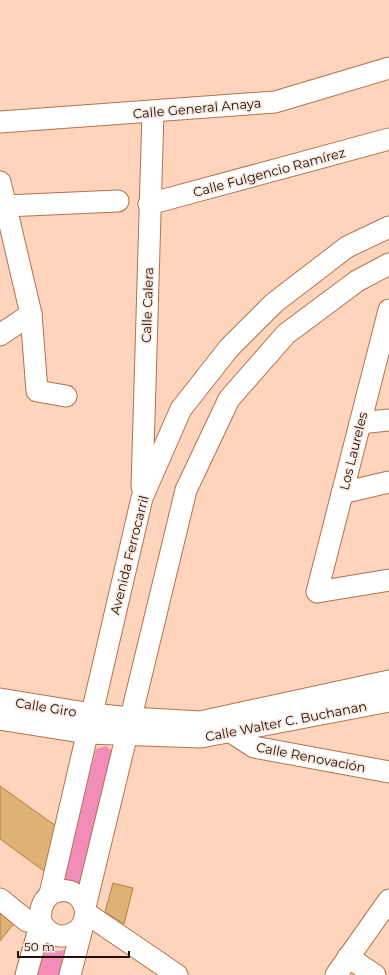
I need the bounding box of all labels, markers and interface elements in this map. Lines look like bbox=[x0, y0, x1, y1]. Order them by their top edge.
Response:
street label: Calle General Anaya bbox=[132, 94, 262, 122]
street label: Calle Fulgencio Ramírez bbox=[191, 144, 347, 200]
street label: Calle Calera bbox=[138, 267, 156, 343]
street label: Los Laureles bbox=[336, 410, 370, 492]
street label: Avenida Ferrocarril bbox=[106, 494, 152, 616]
street label: Calle Giro bbox=[14, 694, 78, 720]
street label: Calle Walter C. Buchanan bbox=[204, 697, 368, 745]
street label: Calle Renovación bbox=[255, 739, 367, 775]
scale bar bbox=[18, 933, 129, 959]
text: 50 m bbox=[24, 939, 55, 954]

